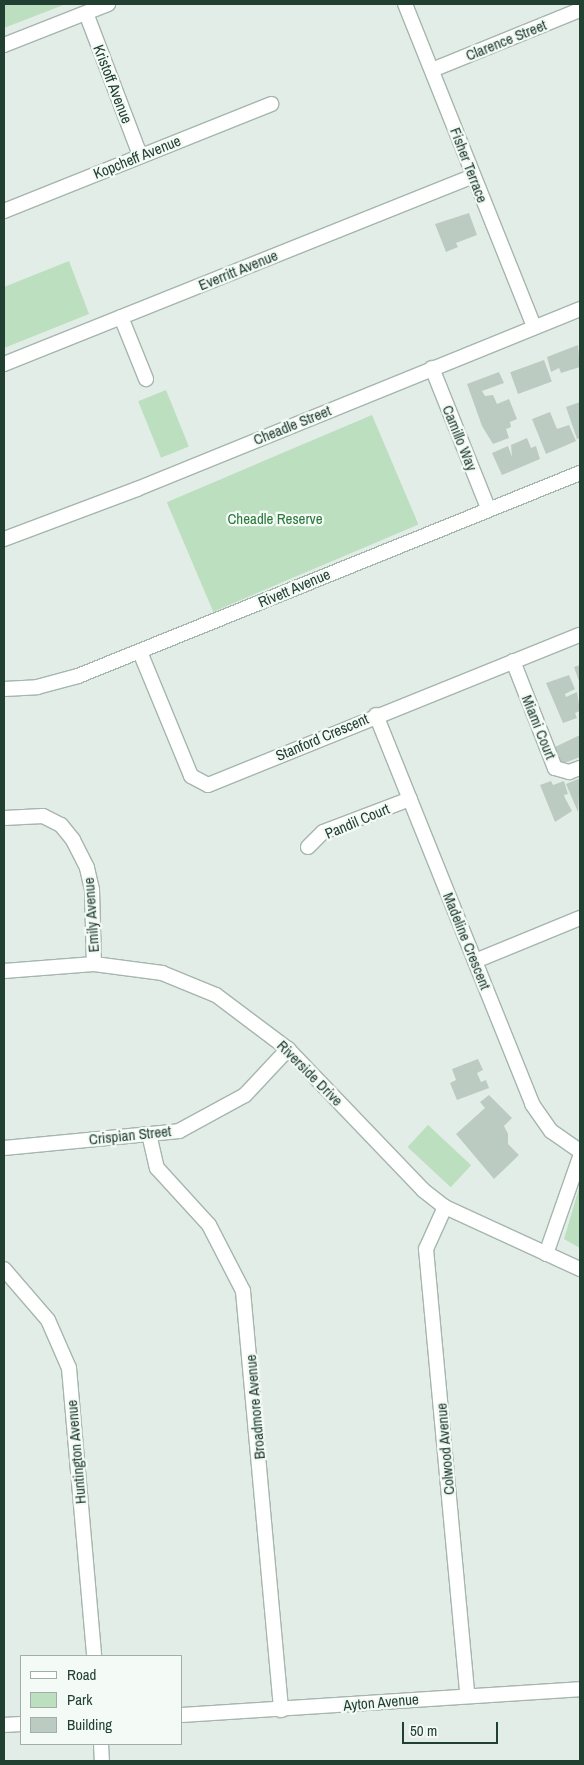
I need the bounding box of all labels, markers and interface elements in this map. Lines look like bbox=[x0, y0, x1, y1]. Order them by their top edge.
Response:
street label: Clarence Street bbox=[463, 16, 549, 64]
street label: Kristoff Avenue bbox=[90, 42, 136, 126]
street label: Fisher Terrace bbox=[446, 125, 492, 205]
street label: Kopcheff Avenue bbox=[90, 131, 184, 183]
street label: Everritt Avenue bbox=[195, 246, 281, 294]
street label: Cheadle Street bbox=[251, 401, 333, 449]
street label: Camillo Way bbox=[439, 403, 481, 473]
park label: Cheadle Reserve bbox=[227, 510, 323, 528]
street label: Rivett Avenue bbox=[255, 565, 333, 611]
street label: Miami Court bbox=[518, 692, 560, 762]
street label: Stanford Crescent bbox=[273, 709, 371, 765]
street label: Pandil Court bbox=[322, 799, 392, 843]
street label: Emily Avenue bbox=[79, 877, 103, 953]
street label: Madeline Crescent bbox=[439, 890, 495, 992]
street label: Riverside Drive bbox=[273, 1036, 347, 1110]
street label: Crispian Street bbox=[88, 1122, 172, 1148]
street label: Broadmore Avenue bbox=[241, 1354, 269, 1460]
street label: Huntington Avenue bbox=[62, 1399, 90, 1505]
street label: Colwood Avenue bbox=[432, 1402, 458, 1496]
legend bbox=[20, 1655, 182, 1745]
text: Road bbox=[67, 1664, 96, 1685]
text: Park bbox=[67, 1689, 92, 1710]
street label: Ayton Avenue bbox=[342, 1690, 420, 1714]
scale bar bbox=[404, 1712, 500, 1744]
text: Building bbox=[67, 1714, 112, 1735]
text: 50 m bbox=[410, 1720, 437, 1741]

